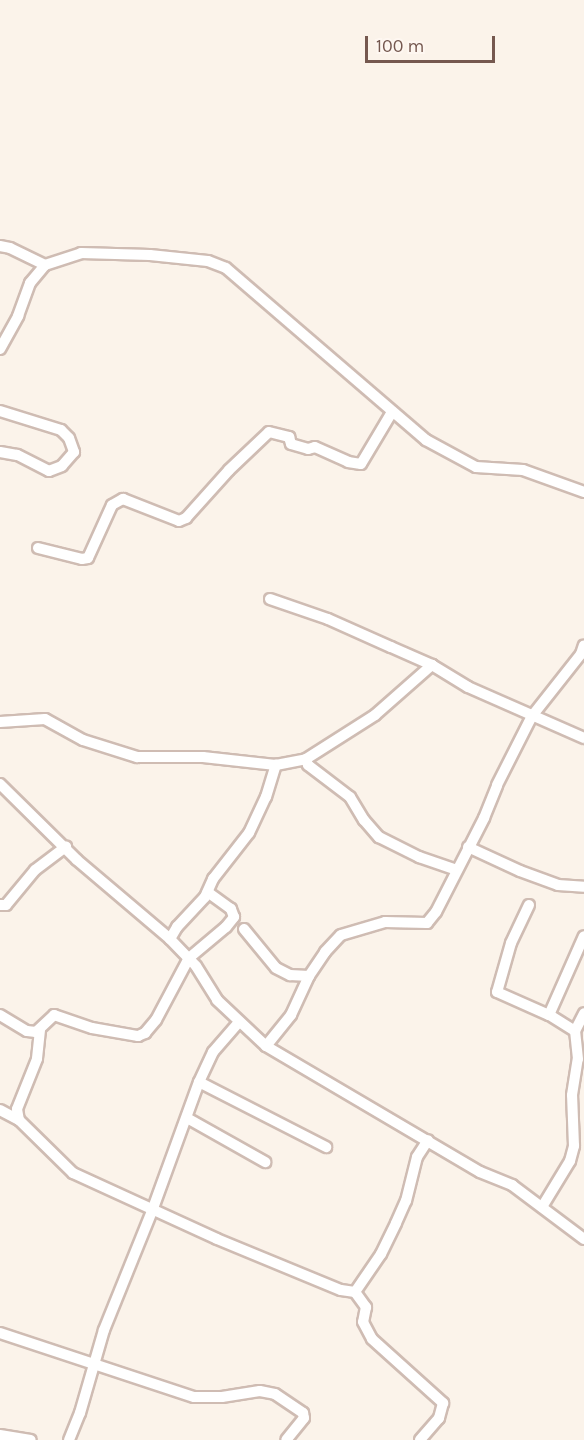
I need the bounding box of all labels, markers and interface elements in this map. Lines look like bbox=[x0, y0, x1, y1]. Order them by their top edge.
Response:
scale bar bbox=[368, 24, 498, 62]
text: 100 m bbox=[376, 35, 424, 57]

